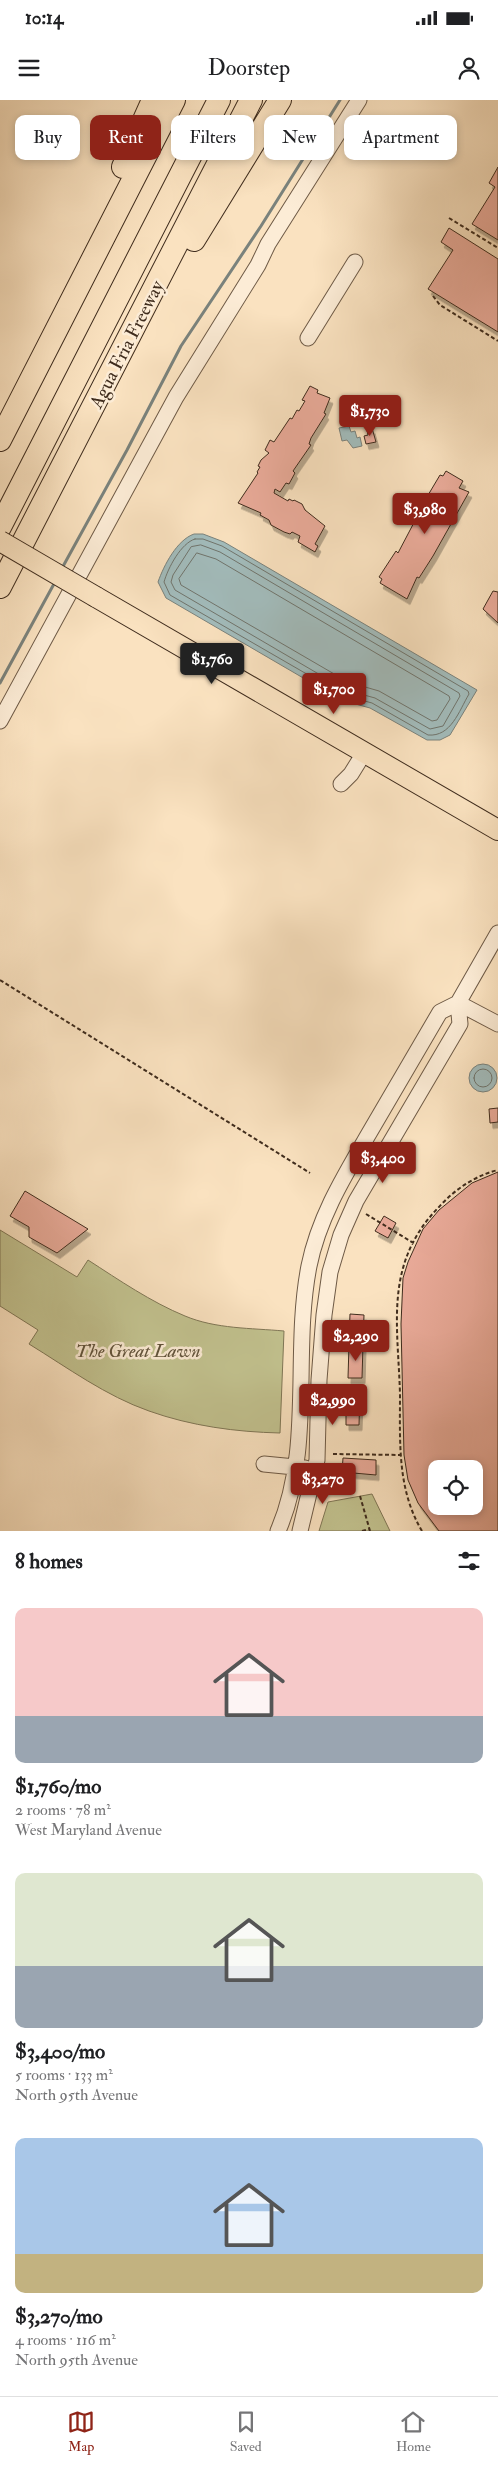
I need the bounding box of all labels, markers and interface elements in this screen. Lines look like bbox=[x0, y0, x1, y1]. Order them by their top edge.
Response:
text: 10:14 bbox=[25, 6, 63, 30]
icon: menu bbox=[15, 54, 43, 82]
text: Doorstep bbox=[208, 54, 290, 82]
icon: person bbox=[455, 54, 483, 82]
chip: Buy bbox=[15, 115, 80, 160]
chip: Rent bbox=[90, 115, 161, 160]
chip: Filters bbox=[171, 115, 254, 160]
chip: New bbox=[264, 115, 334, 160]
chip: Apartment bbox=[344, 115, 457, 160]
street label: Agua Fria Freeway bbox=[84, 276, 170, 413]
pin: $1,730 bbox=[329, 394, 411, 437]
text: $1,730 bbox=[350, 401, 390, 421]
pin: $3,980 bbox=[384, 492, 466, 535]
text: $3,980 bbox=[404, 499, 446, 519]
pin: $1,760 bbox=[171, 642, 253, 685]
text: $1,760 bbox=[191, 649, 233, 669]
pin: $1,700 bbox=[293, 672, 375, 715]
text: $1,700 bbox=[313, 679, 355, 699]
pin: $3,400 bbox=[342, 1142, 424, 1184]
text: $3,400 bbox=[361, 1148, 405, 1168]
pin: $2,290 bbox=[315, 1320, 397, 1362]
text: $2,290 bbox=[333, 1326, 379, 1346]
park label: The Great Lawn bbox=[76, 1339, 200, 1363]
pin: $2,990 bbox=[292, 1384, 374, 1426]
text: $2,990 bbox=[310, 1390, 356, 1410]
map controls bbox=[428, 1460, 483, 1515]
button: locate bbox=[428, 1460, 483, 1515]
pin: $3,270 bbox=[282, 1462, 364, 1505]
text: $3,270 bbox=[302, 1469, 344, 1489]
icon: filters bbox=[455, 1547, 483, 1575]
text: 8 homes bbox=[15, 1548, 83, 1575]
icon: home bbox=[204, 1640, 294, 1730]
text: $1,760/mo bbox=[15, 1773, 101, 1800]
text: 2 rooms · 78 m² bbox=[15, 1800, 111, 1820]
text: West Maryland Avenue bbox=[15, 1820, 162, 1840]
icon: home bbox=[204, 1905, 294, 1995]
text: $3,400/mo bbox=[15, 2038, 105, 2065]
text: 5 rooms · 133 m² bbox=[15, 2065, 113, 2085]
text: North 95th Avenue bbox=[15, 2085, 138, 2105]
icon: home bbox=[204, 2170, 294, 2260]
text: $3,270/mo bbox=[15, 2303, 103, 2330]
text: 4 rooms · 116 m² bbox=[15, 2330, 116, 2350]
text: North 95th Avenue bbox=[15, 2350, 138, 2370]
tab: Map bbox=[67, 2408, 95, 2455]
tab: Saved bbox=[230, 2408, 262, 2455]
tab: Home bbox=[396, 2408, 431, 2455]

